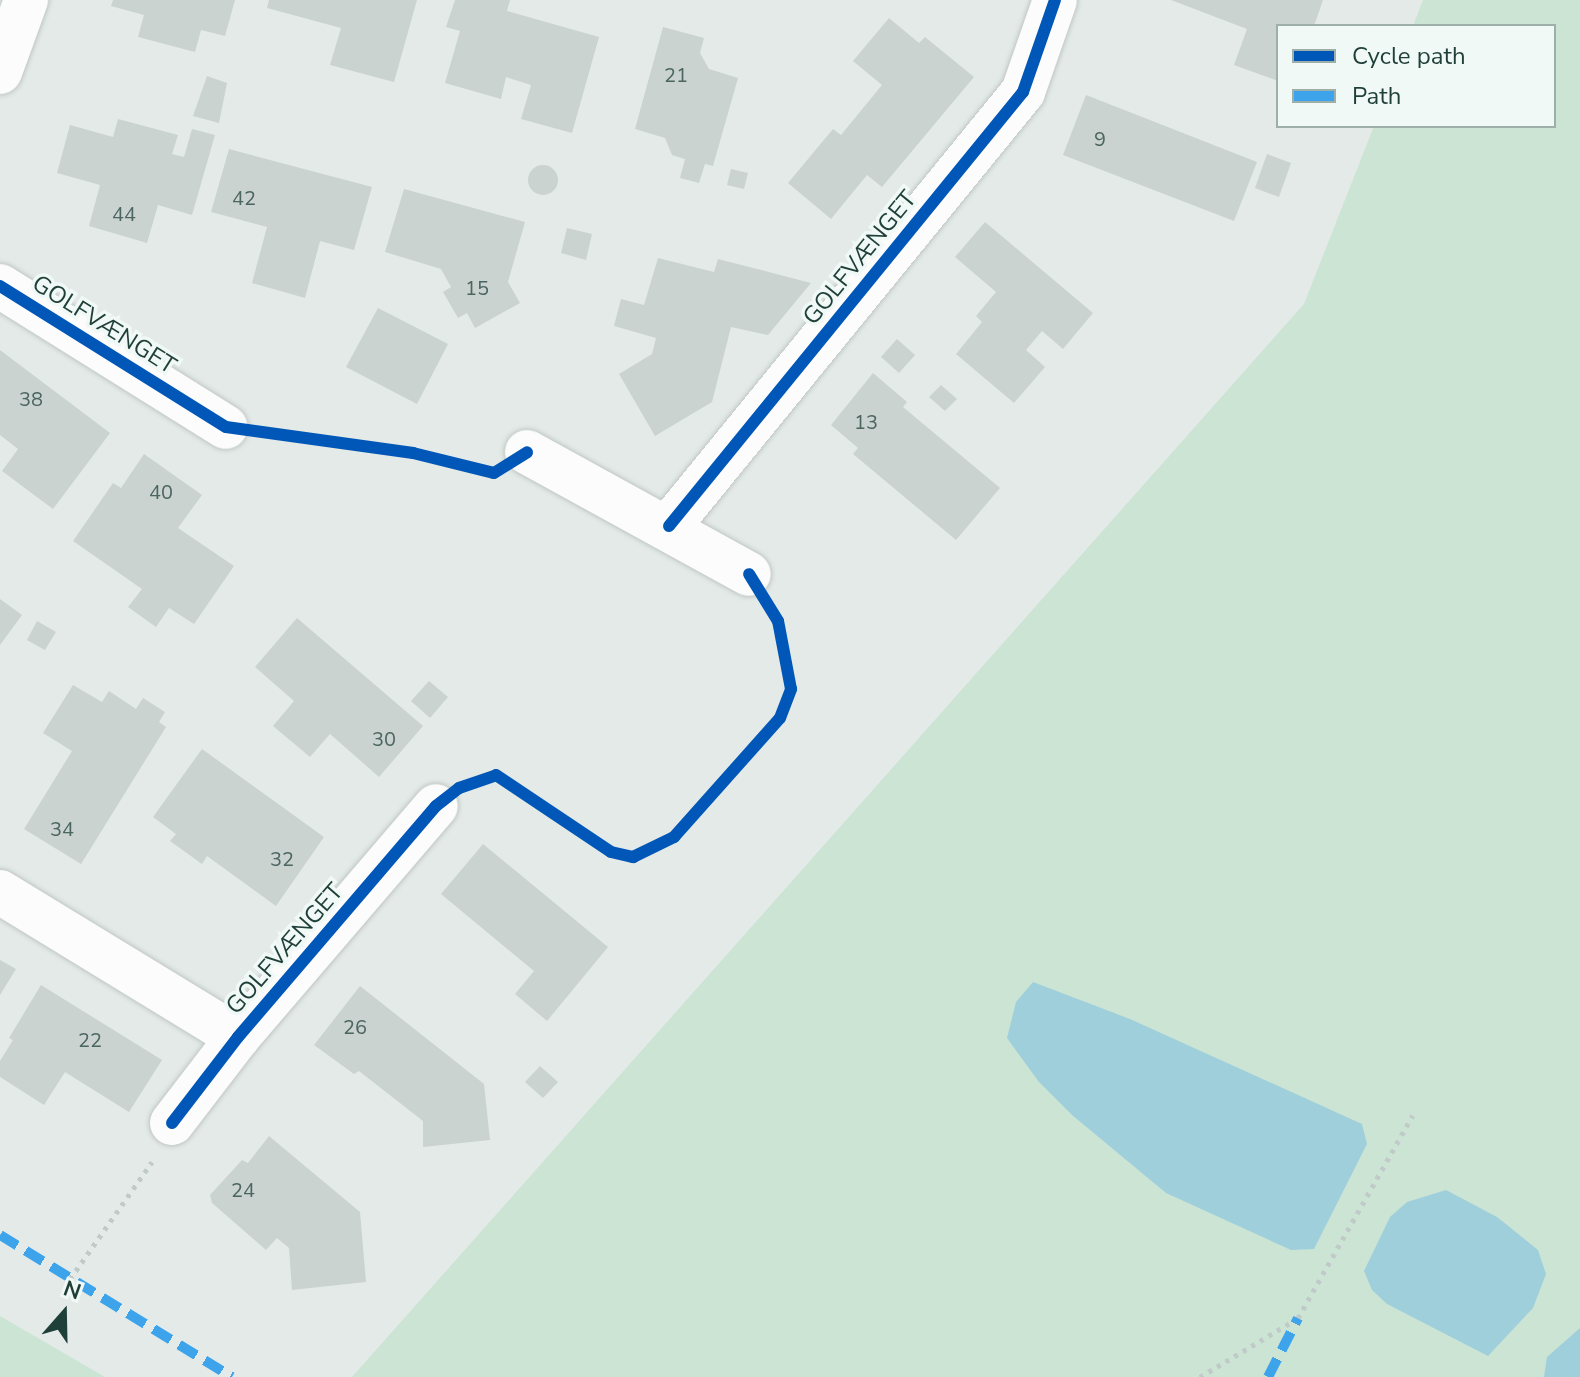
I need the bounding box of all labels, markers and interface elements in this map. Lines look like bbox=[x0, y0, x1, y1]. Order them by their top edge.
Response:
legend bbox=[1276, 24, 1556, 128]
text: Cycle path bbox=[1352, 40, 1466, 72]
house number: 21 bbox=[664, 63, 688, 87]
text: Path bbox=[1352, 80, 1401, 112]
house number: 9 bbox=[1094, 127, 1106, 151]
street label: GOLFVÆNGET bbox=[797, 185, 923, 331]
house number: 42 bbox=[232, 186, 256, 210]
house number: 44 bbox=[112, 202, 136, 226]
street label: GOLFVÆNGET bbox=[27, 269, 181, 381]
house number: 15 bbox=[465, 276, 489, 300]
house number: 38 bbox=[19, 387, 43, 411]
house number: 13 bbox=[854, 410, 878, 434]
house number: 40 bbox=[149, 480, 173, 504]
house number: 30 bbox=[372, 727, 396, 751]
house number: 34 bbox=[50, 817, 74, 841]
house number: 32 bbox=[270, 847, 294, 871]
street label: GOLFVÆNGET bbox=[220, 878, 350, 1020]
house number: 26 bbox=[343, 1015, 367, 1039]
house number: 22 bbox=[78, 1028, 102, 1052]
house number: 24 bbox=[231, 1178, 255, 1202]
north arrow bbox=[24, 1273, 104, 1353]
text: N bbox=[59, 1274, 85, 1307]

